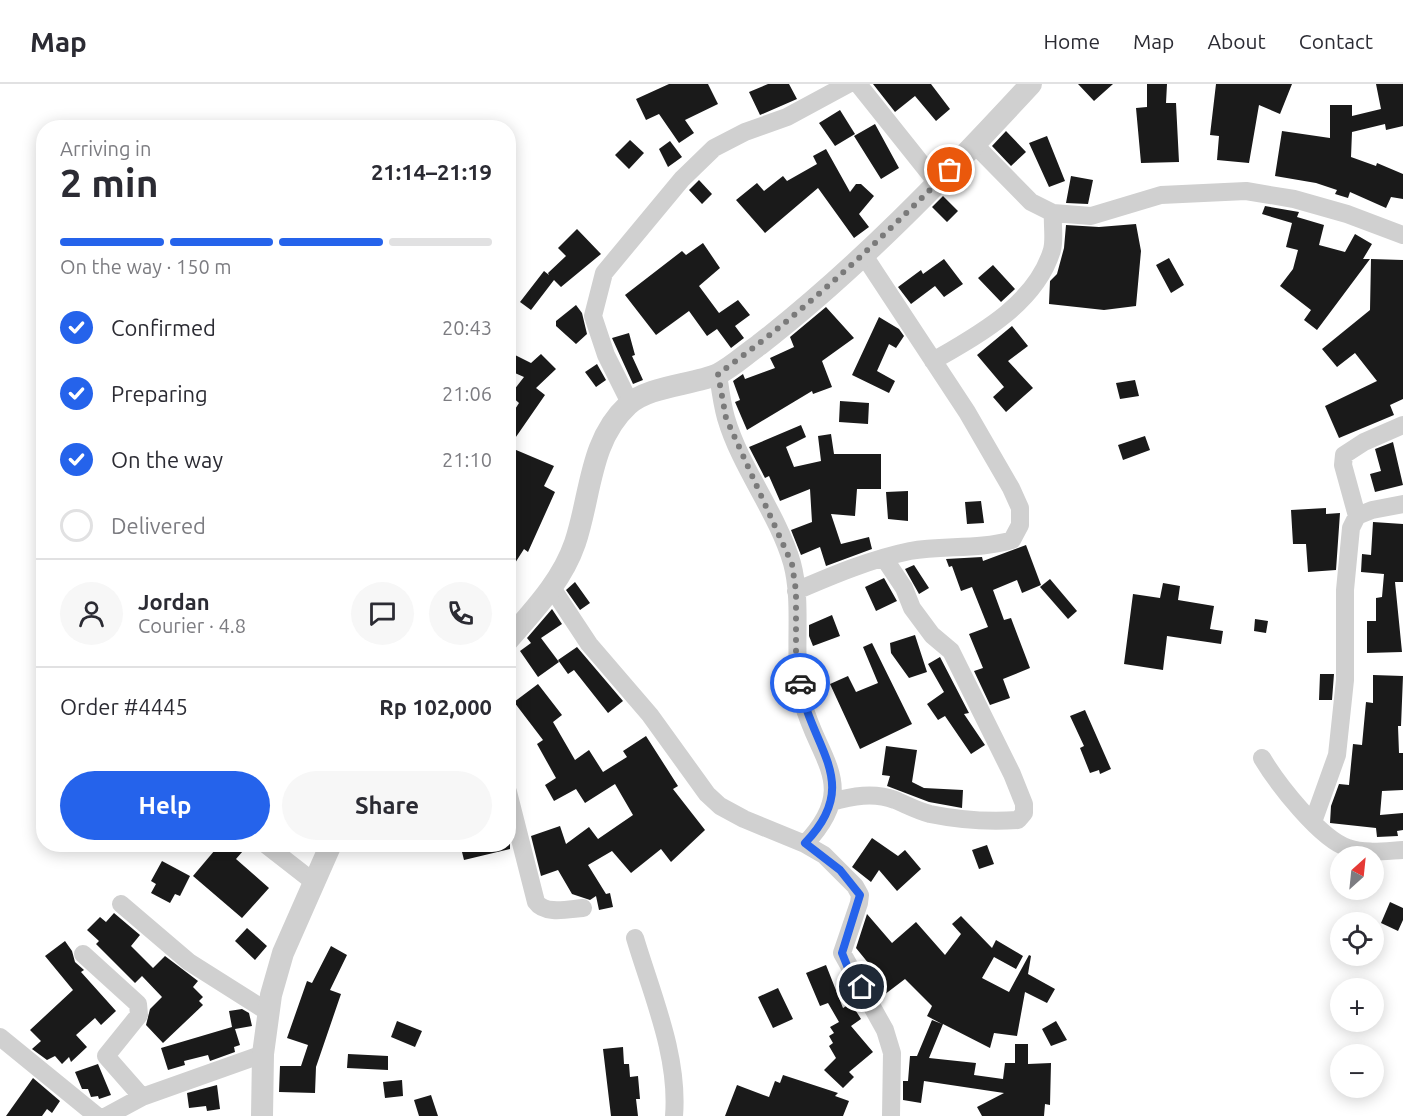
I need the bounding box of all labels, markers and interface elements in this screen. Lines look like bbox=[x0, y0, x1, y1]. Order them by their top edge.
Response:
text: Map bbox=[30, 26, 87, 57]
text: Home bbox=[1043, 29, 1100, 53]
text: Map bbox=[1133, 29, 1174, 53]
text: About bbox=[1207, 29, 1266, 53]
text: Contact bbox=[1299, 29, 1373, 53]
text: Arriving in bbox=[60, 137, 151, 160]
pin bbox=[924, 144, 975, 195]
icon: bag bbox=[933, 153, 966, 186]
text: 21:14–21:19 bbox=[371, 159, 492, 184]
text: 2 min bbox=[60, 161, 159, 204]
text: On the way · 150 m bbox=[60, 255, 232, 278]
icon: check bbox=[60, 311, 93, 344]
text: Confirmed bbox=[111, 315, 216, 340]
text: 20:43 bbox=[442, 316, 492, 339]
icon: check bbox=[60, 377, 93, 410]
text: Preparing bbox=[111, 381, 208, 406]
text: 21:06 bbox=[442, 382, 492, 405]
icon: check bbox=[60, 443, 93, 476]
text: On the way bbox=[111, 447, 223, 472]
text: 21:10 bbox=[442, 448, 492, 471]
text: Delivered bbox=[111, 513, 206, 538]
button: person bbox=[60, 582, 123, 645]
button: chat bbox=[351, 582, 414, 645]
button: phone bbox=[429, 582, 492, 645]
text: Jordan bbox=[138, 589, 210, 614]
text: Courier · 4.8 bbox=[138, 614, 246, 637]
courier bbox=[770, 653, 830, 713]
icon: car bbox=[784, 667, 817, 700]
text: Order #4445 bbox=[60, 694, 188, 719]
text: Rp 102,000 bbox=[379, 694, 492, 719]
button: Help bbox=[60, 771, 270, 840]
button: Share bbox=[282, 771, 492, 840]
north arrow bbox=[1330, 846, 1384, 900]
map controls bbox=[1330, 846, 1384, 1098]
button: locate bbox=[1330, 912, 1384, 966]
pin bbox=[836, 961, 887, 1012]
icon: home bbox=[845, 970, 878, 1003]
button: + bbox=[1330, 978, 1384, 1032]
button: − bbox=[1330, 1044, 1384, 1098]

